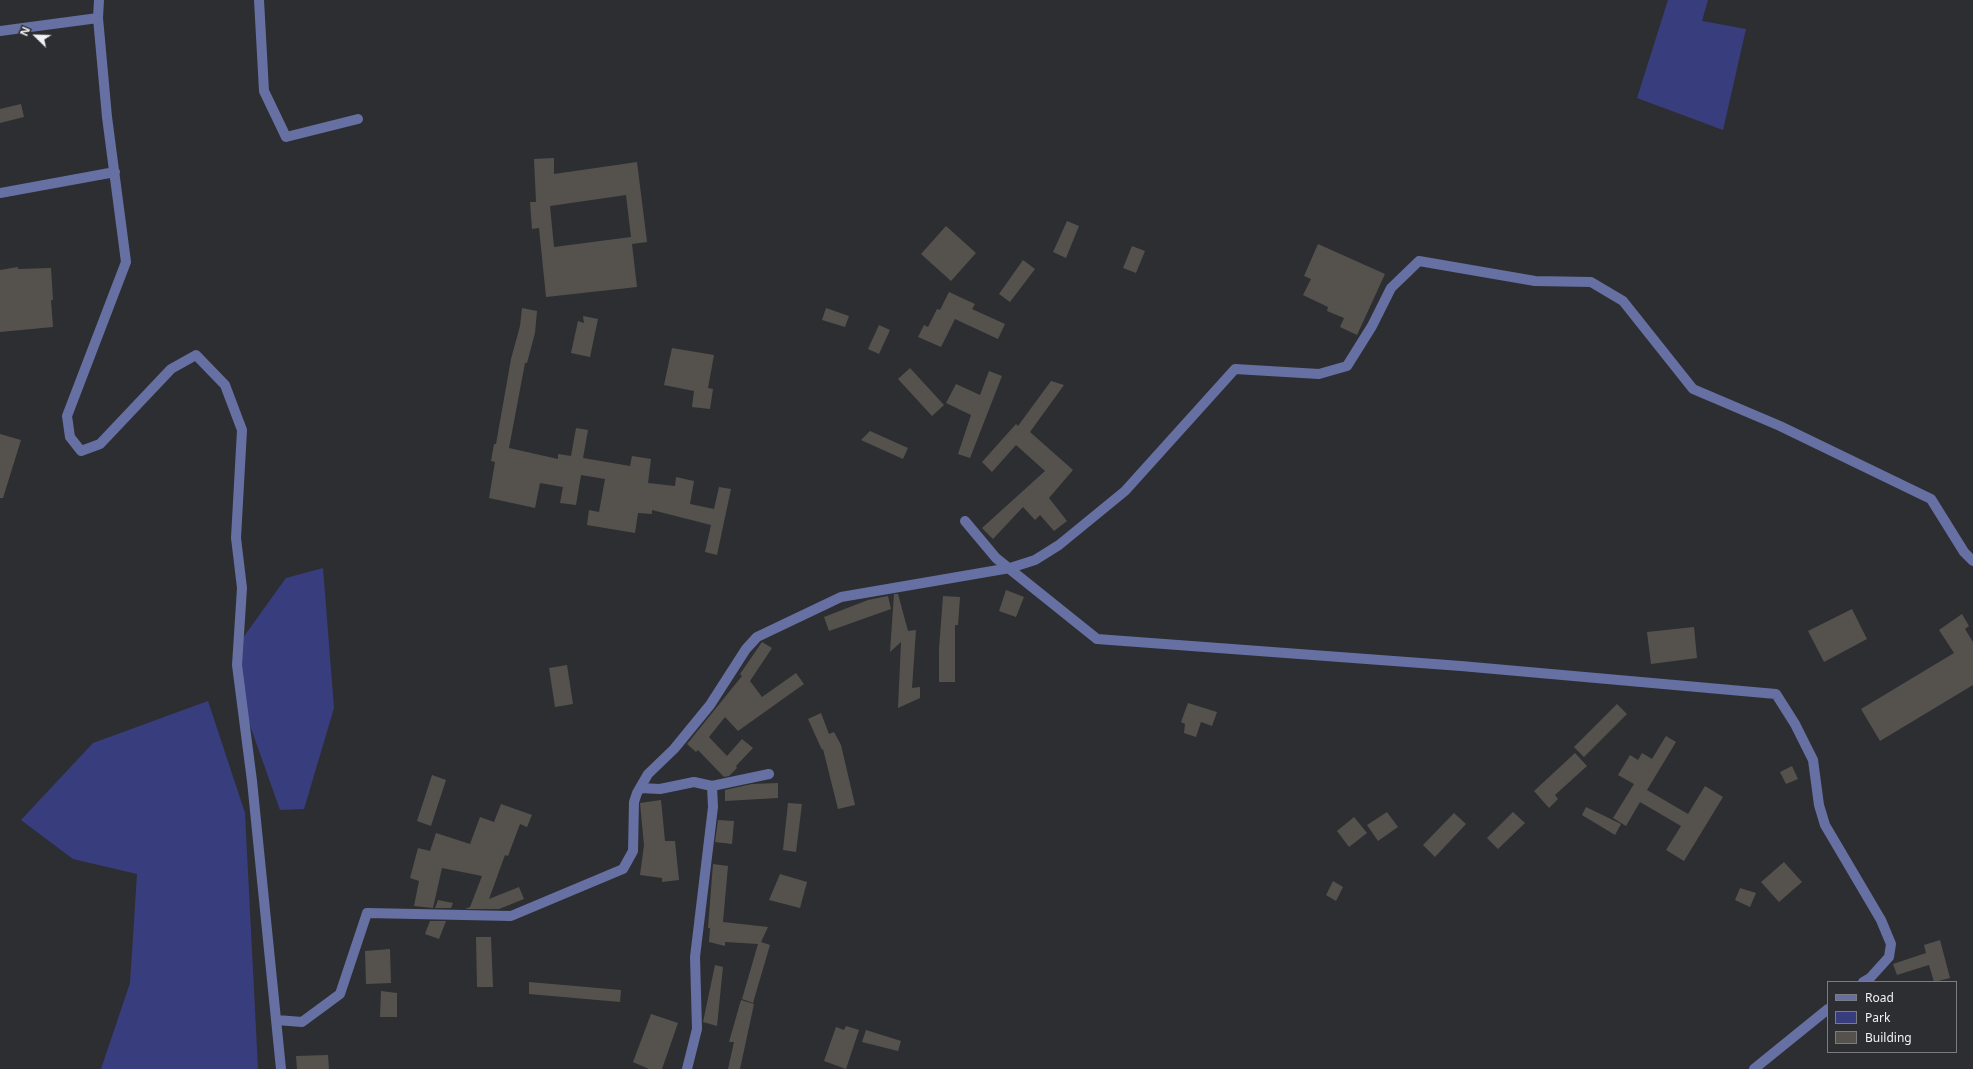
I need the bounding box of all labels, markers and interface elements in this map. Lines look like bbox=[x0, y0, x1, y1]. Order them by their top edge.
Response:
north arrow bbox=[16, 16, 56, 56]
text: N bbox=[16, 24, 33, 38]
legend bbox=[1827, 981, 1957, 1053]
text: Road bbox=[1865, 989, 1894, 1006]
text: Park bbox=[1865, 1009, 1890, 1026]
text: Building bbox=[1865, 1029, 1912, 1046]

